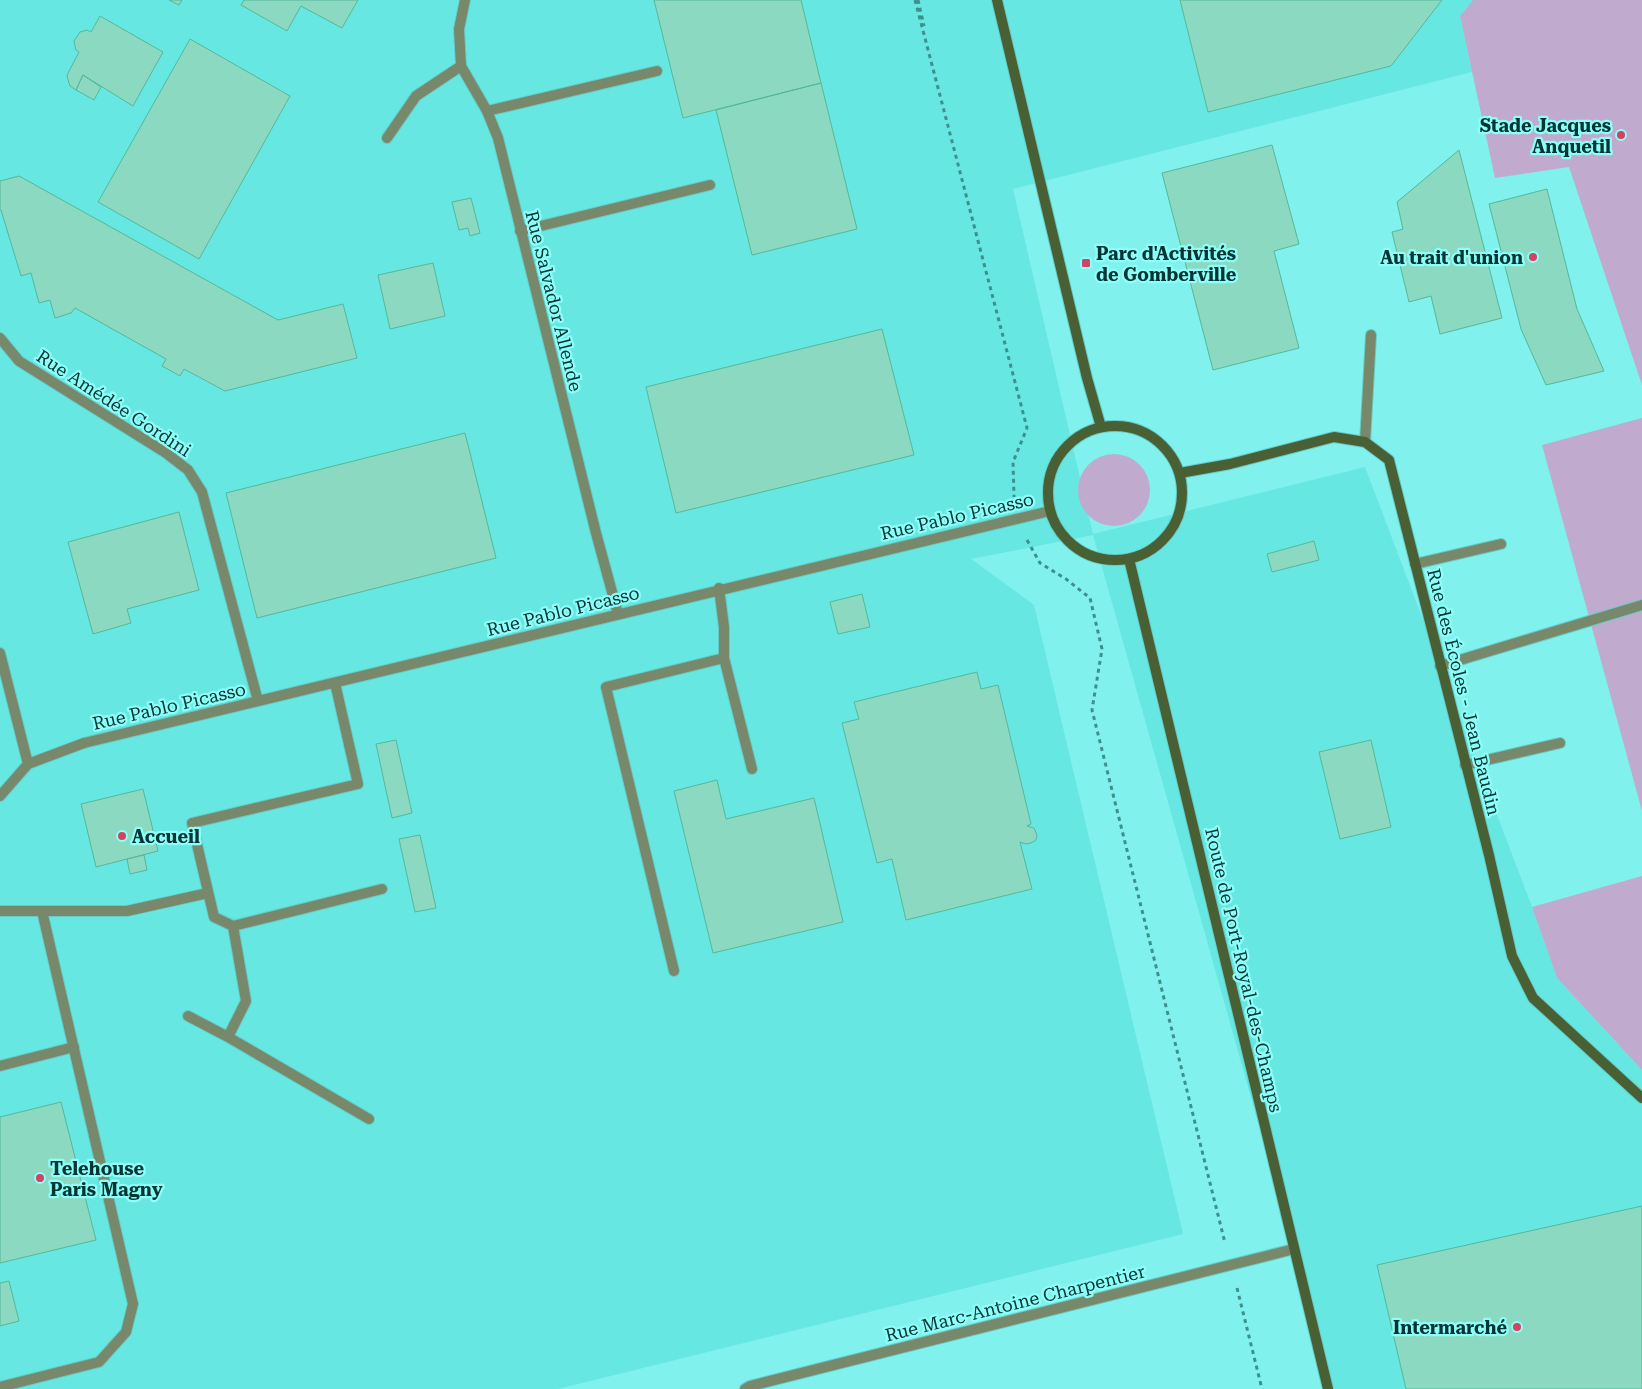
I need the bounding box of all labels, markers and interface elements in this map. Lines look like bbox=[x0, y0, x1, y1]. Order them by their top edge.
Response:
place label: Stade Jacques Anquetil bbox=[1480, 115, 1611, 157]
marker: Stade Jacques Anquetil bbox=[1615, 129, 1627, 141]
street label: Rue Salvador Allende bbox=[521, 208, 587, 394]
place label: Parc d'Activités de Gomberville bbox=[1096, 243, 1237, 285]
place label: Au trait d'union bbox=[1380, 247, 1523, 268]
marker: Au trait d'union bbox=[1527, 251, 1539, 263]
marker: Parc d'Activités de Gomberville bbox=[1080, 257, 1092, 269]
street label: Rue Amédée Gordini bbox=[33, 345, 195, 461]
street label: Rue Pablo Picasso bbox=[878, 488, 1036, 544]
street label: Rue des Écoles - Jean Baudin bbox=[1423, 566, 1505, 818]
street label: Rue Pablo Picasso bbox=[484, 582, 642, 640]
street label: Rue Pablo Picasso bbox=[90, 678, 248, 734]
place label: Accueil bbox=[132, 826, 200, 847]
street label: Route de Port-Royal-des-Champs bbox=[1201, 826, 1287, 1114]
marker: Accueil bbox=[116, 830, 128, 842]
place label: Telehouse Paris Magny bbox=[50, 1158, 163, 1200]
marker: Telehouse Paris Magny bbox=[34, 1172, 46, 1184]
street label: Rue Marc-Antoine Charpentier bbox=[883, 1260, 1147, 1346]
place label: Intermarché bbox=[1393, 1317, 1507, 1338]
marker: Intermarché bbox=[1511, 1321, 1523, 1333]

